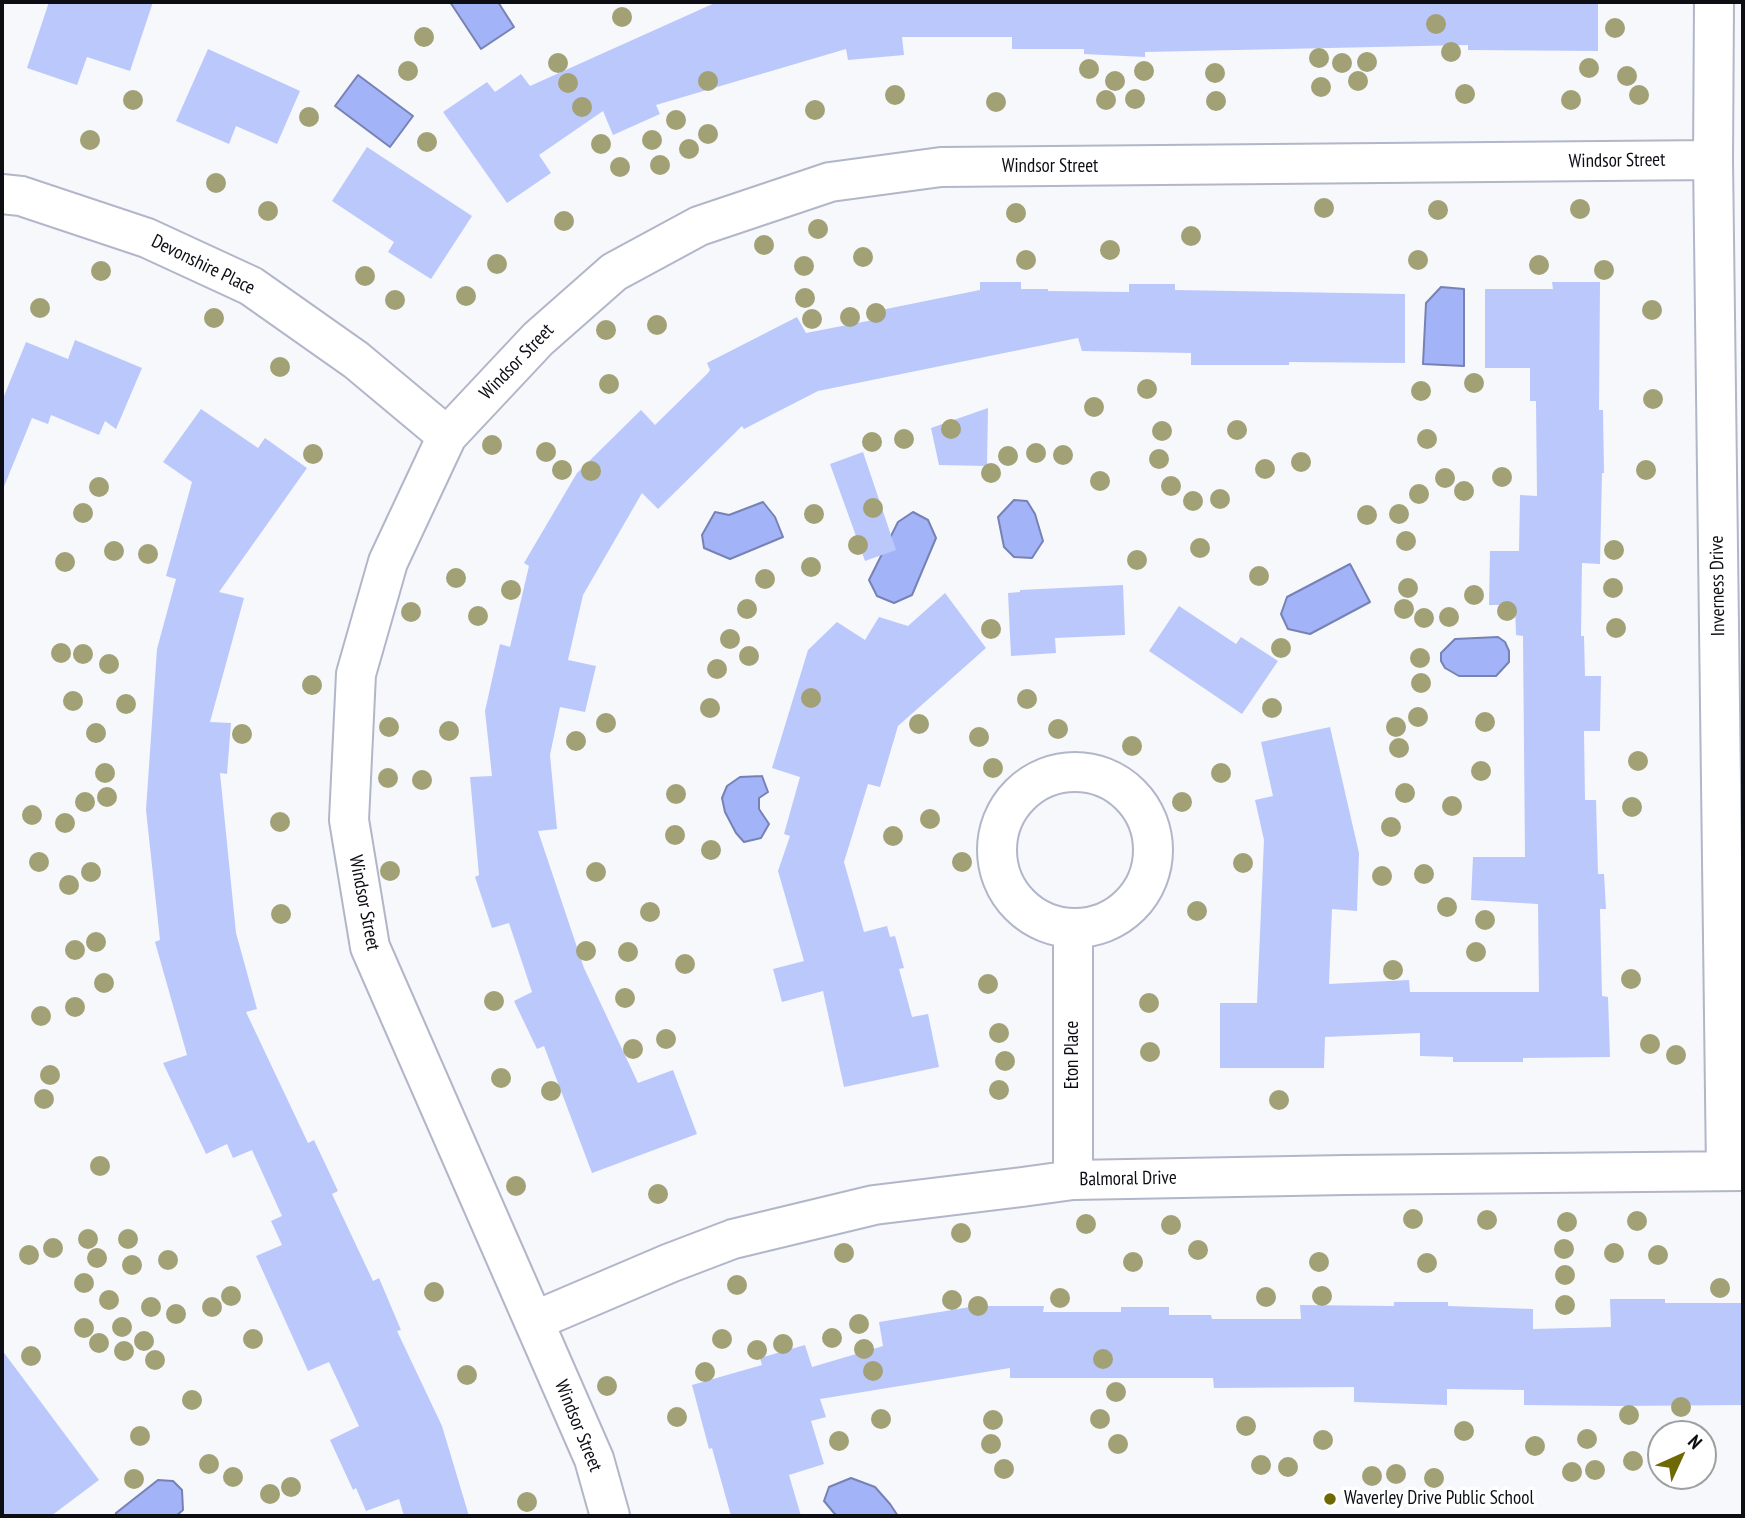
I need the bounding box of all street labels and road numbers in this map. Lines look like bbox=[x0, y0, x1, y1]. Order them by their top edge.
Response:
street label: Windsor Street bbox=[1568, 149, 1666, 173]
street label: Windsor Street bbox=[1002, 156, 1098, 178]
street label: Devonshire Place bbox=[148, 230, 258, 300]
street label: Windsor Street bbox=[475, 319, 559, 405]
street label: Inverness Drive bbox=[1706, 535, 1730, 637]
street label: Windsor Street bbox=[344, 853, 384, 953]
street label: Eton Place bbox=[1062, 1021, 1084, 1089]
street label: Balmoral Drive bbox=[1079, 1167, 1177, 1191]
street label: Windsor Street bbox=[549, 1377, 607, 1475]

